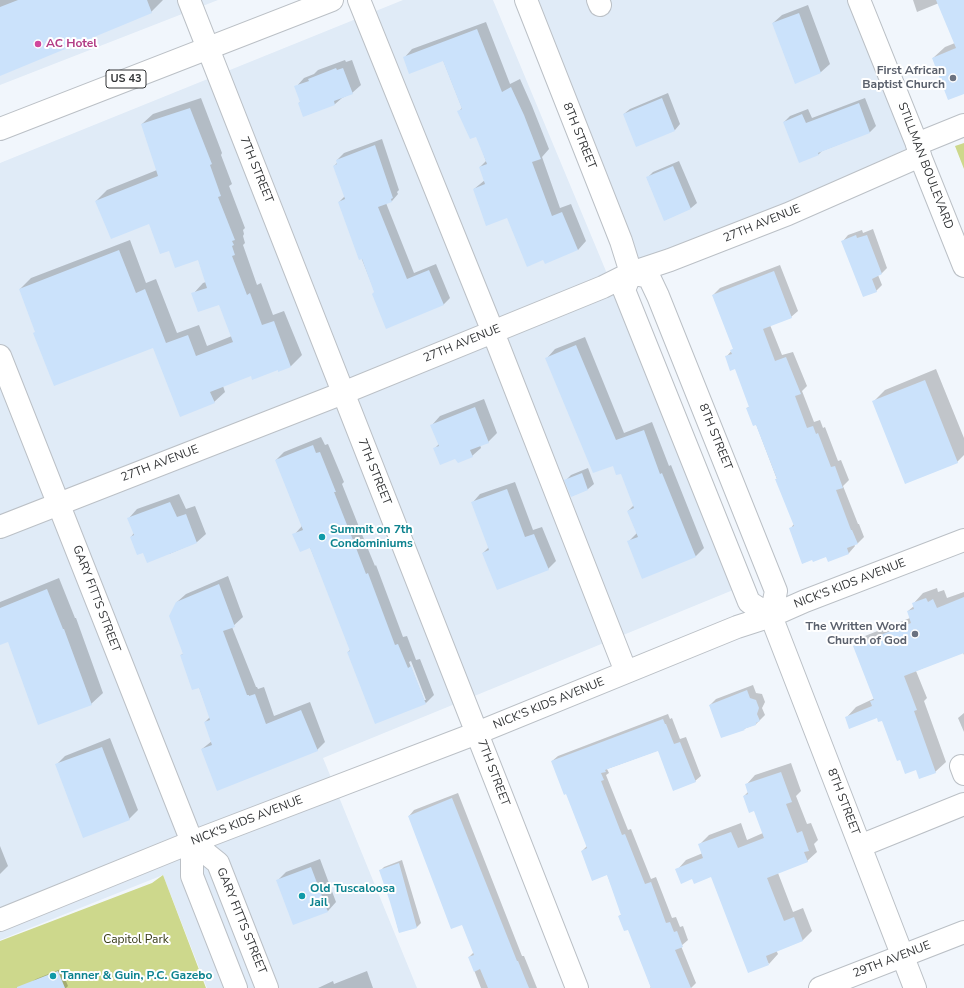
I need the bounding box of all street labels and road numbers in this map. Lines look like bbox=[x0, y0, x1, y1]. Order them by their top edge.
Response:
road number: US 43 bbox=[106, 70, 146, 88]
street label: 8TH STREET bbox=[559, 101, 599, 171]
street label: STILLMAN BOULEVARD bbox=[894, 101, 956, 231]
street label: 7TH STREET bbox=[236, 135, 276, 205]
street label: 27TH AVENUE bbox=[721, 202, 803, 246]
street label: 27TH AVENUE bbox=[421, 322, 503, 366]
street label: 8TH STREET bbox=[695, 402, 735, 472]
street label: 7TH STREET bbox=[354, 437, 394, 507]
street label: 27TH AVENUE bbox=[119, 443, 201, 485]
street label: GARY FITTS STREET bbox=[69, 543, 123, 655]
street label: NICK'S KIDS AVENUE bbox=[792, 556, 908, 612]
street label: NICK'S KIDS AVENUE bbox=[491, 675, 607, 733]
street label: 7TH STREET bbox=[474, 738, 512, 808]
street label: 8TH STREET bbox=[824, 767, 862, 837]
street label: NICK'S KIDS AVENUE bbox=[189, 793, 305, 849]
street label: GARY FITTS STREET bbox=[213, 866, 269, 976]
street label: 29TH AVENUE bbox=[851, 939, 933, 981]

